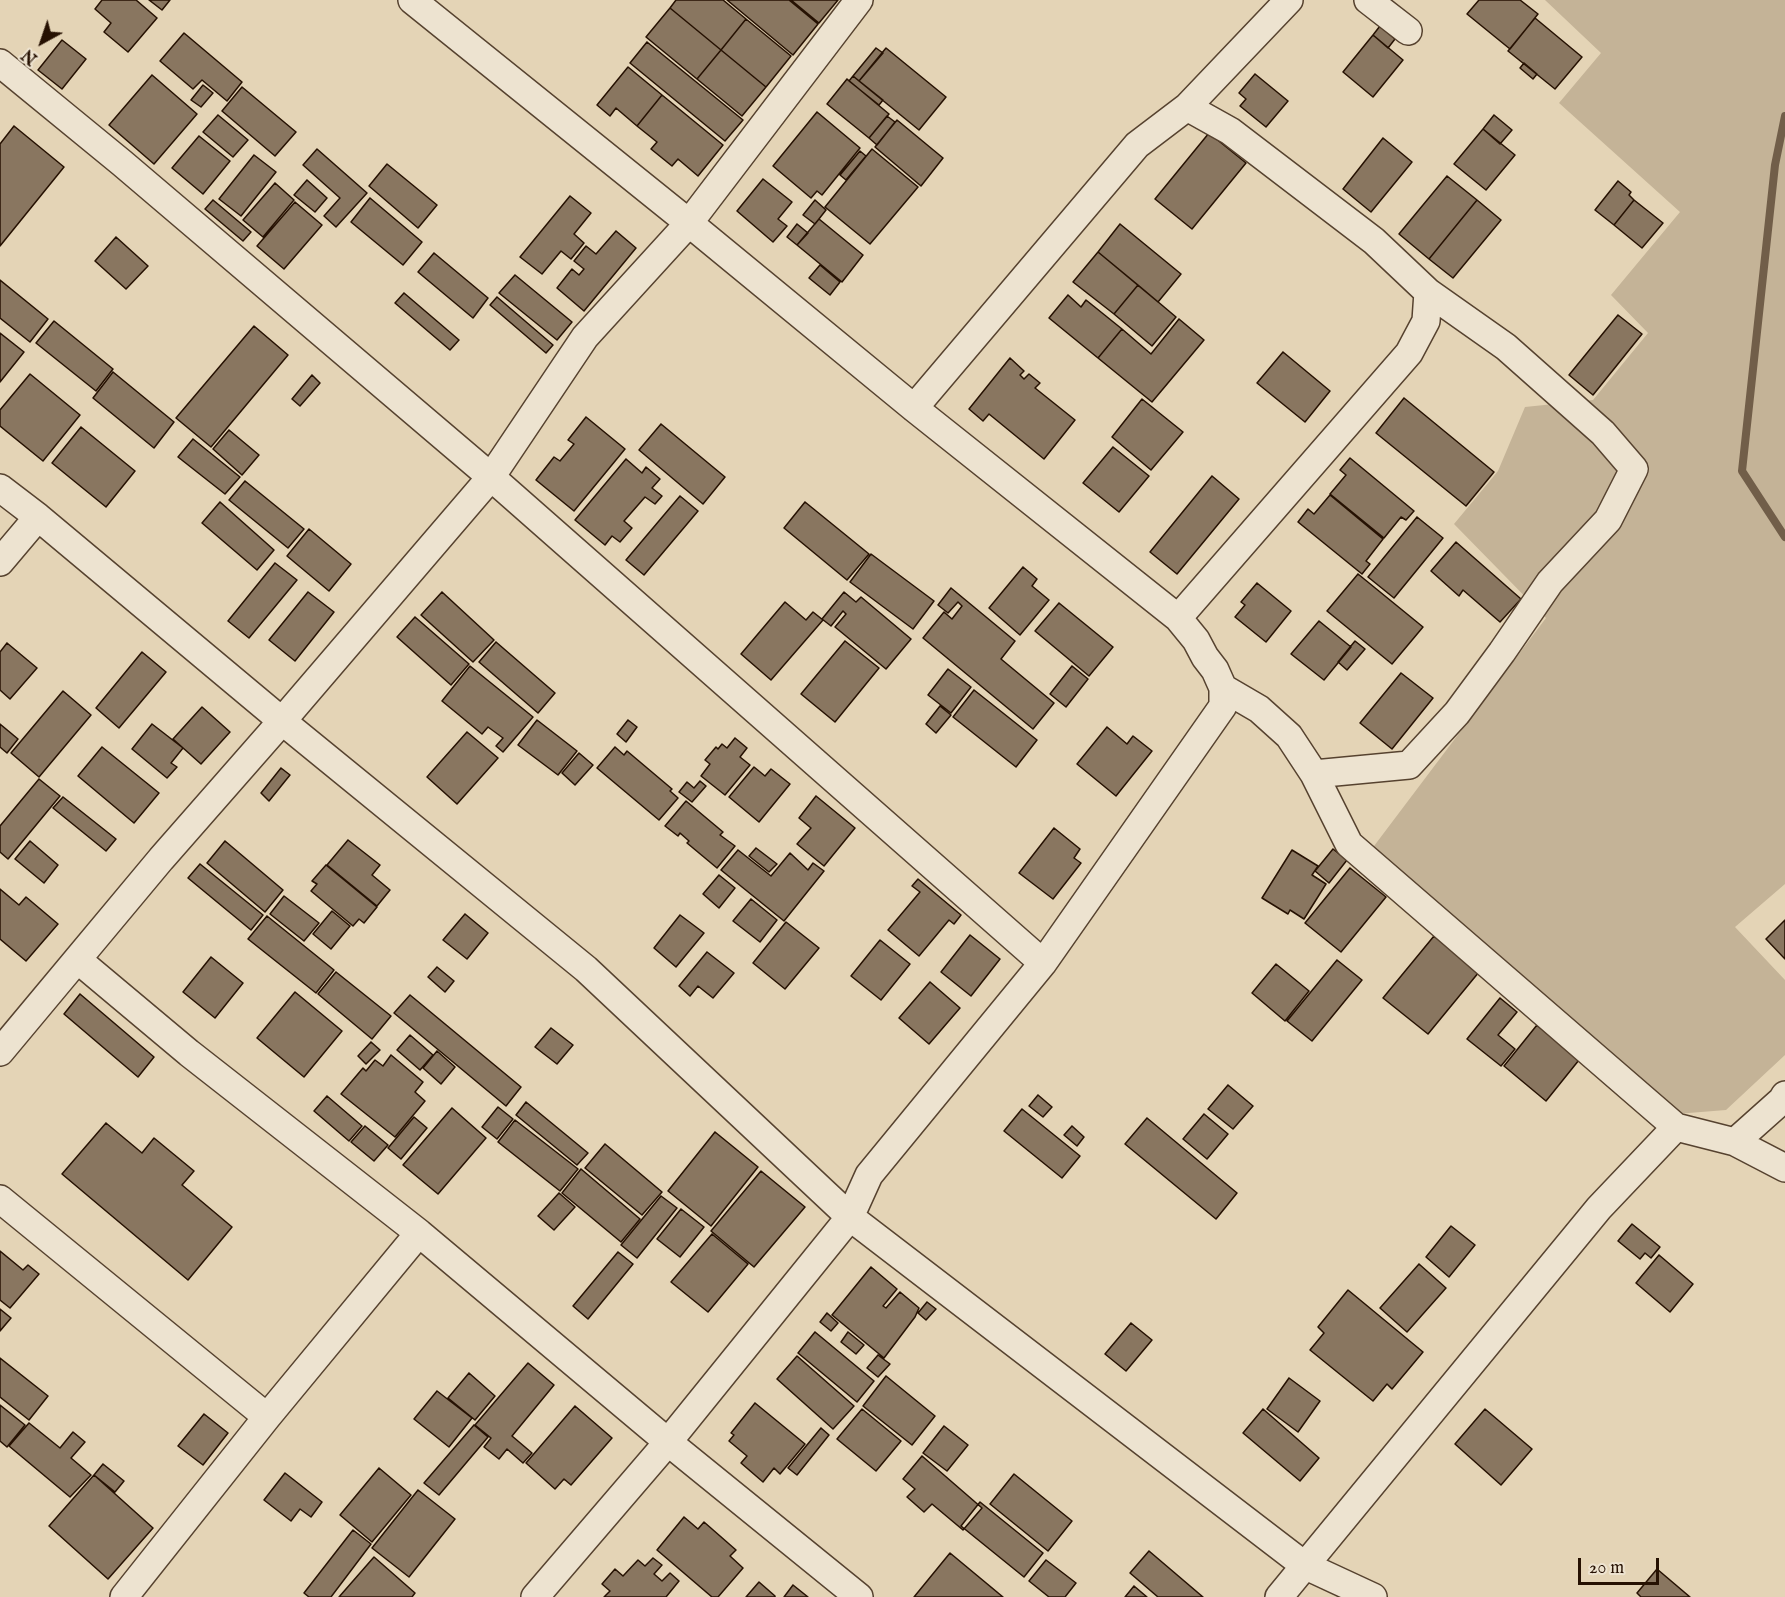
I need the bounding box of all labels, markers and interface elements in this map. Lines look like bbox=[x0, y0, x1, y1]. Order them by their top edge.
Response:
north arrow bbox=[12, 12, 72, 72]
text: N bbox=[19, 44, 42, 68]
scale bar bbox=[1581, 1546, 1662, 1584]
text: 20 m bbox=[1589, 1557, 1624, 1580]

